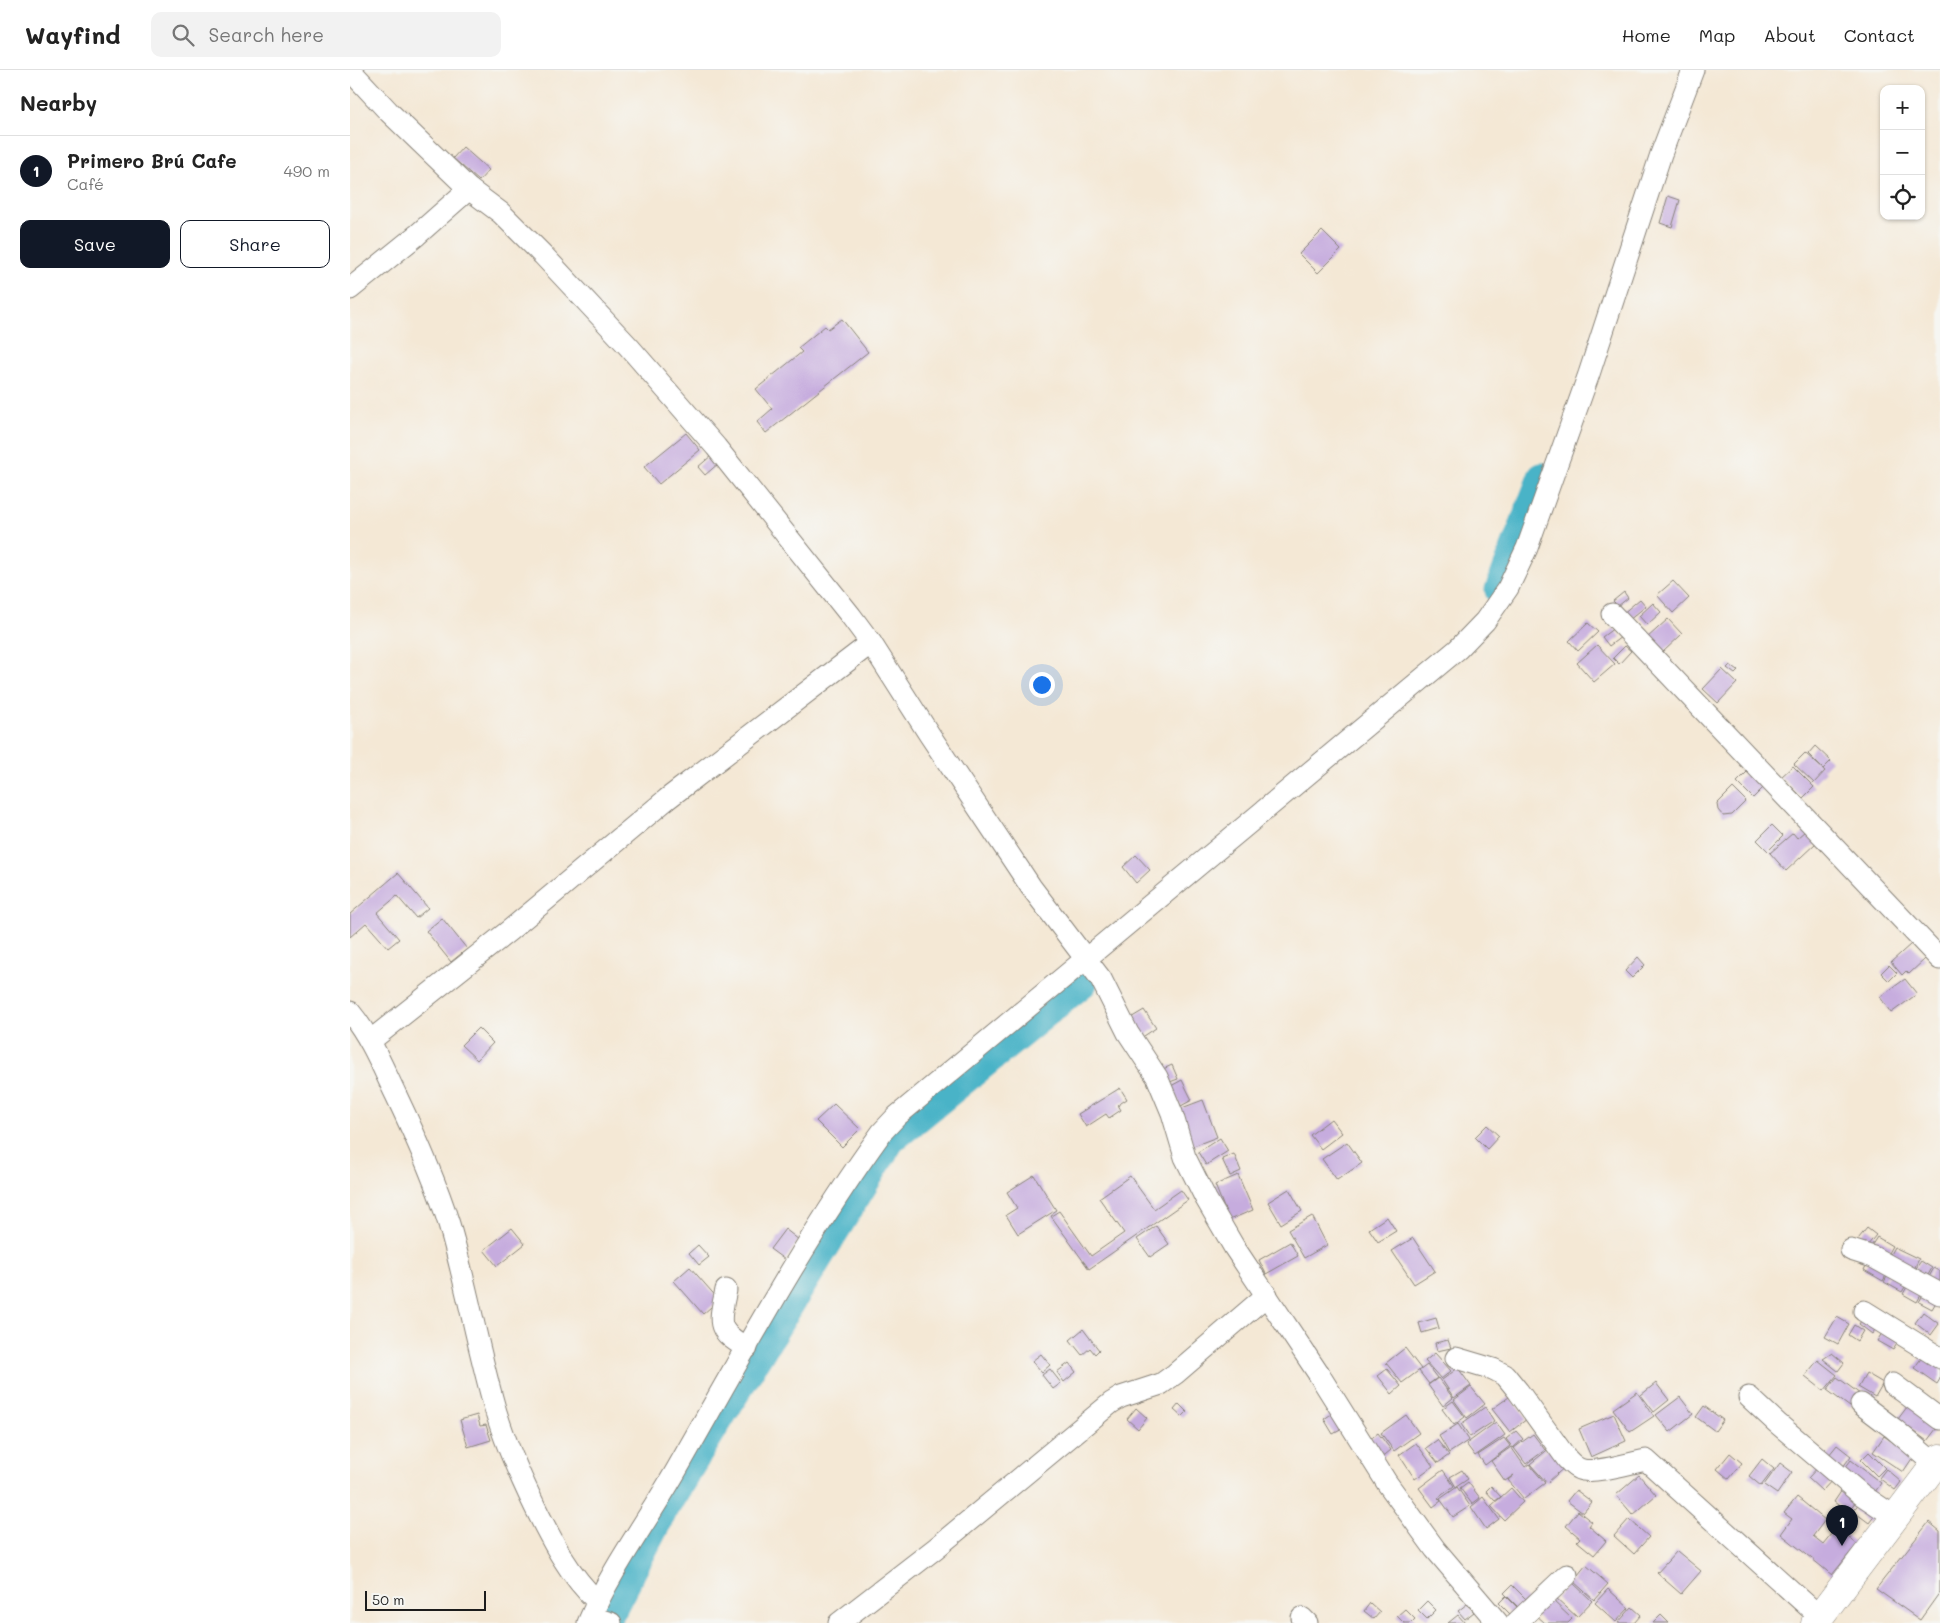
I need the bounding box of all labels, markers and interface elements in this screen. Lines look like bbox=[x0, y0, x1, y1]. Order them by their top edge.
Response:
search box bbox=[151, 12, 501, 57]
text: Wayfind bbox=[25, 19, 121, 50]
icon: search bbox=[169, 21, 197, 49]
text: Search here bbox=[209, 22, 324, 47]
text: Home bbox=[1622, 23, 1671, 47]
text: Map bbox=[1699, 23, 1735, 47]
text: About bbox=[1763, 23, 1816, 47]
text: Contact bbox=[1844, 23, 1915, 47]
map controls bbox=[1880, 85, 1925, 220]
button: + bbox=[1880, 85, 1925, 130]
text: Nearby bbox=[20, 89, 97, 116]
button: − bbox=[1880, 130, 1925, 175]
text: Primero Brú Cafe bbox=[67, 148, 237, 173]
text: 1 bbox=[32, 160, 40, 181]
text: 490 m bbox=[283, 160, 330, 181]
text: Café bbox=[67, 173, 104, 194]
button: locate bbox=[1880, 175, 1925, 220]
button: Save bbox=[20, 220, 170, 268]
button: Share bbox=[180, 220, 330, 268]
your location bbox=[1029, 672, 1055, 698]
pin: 1 bbox=[1826, 1505, 1858, 1546]
scale bar bbox=[365, 1588, 486, 1611]
text: 50 m bbox=[372, 1590, 404, 1609]

